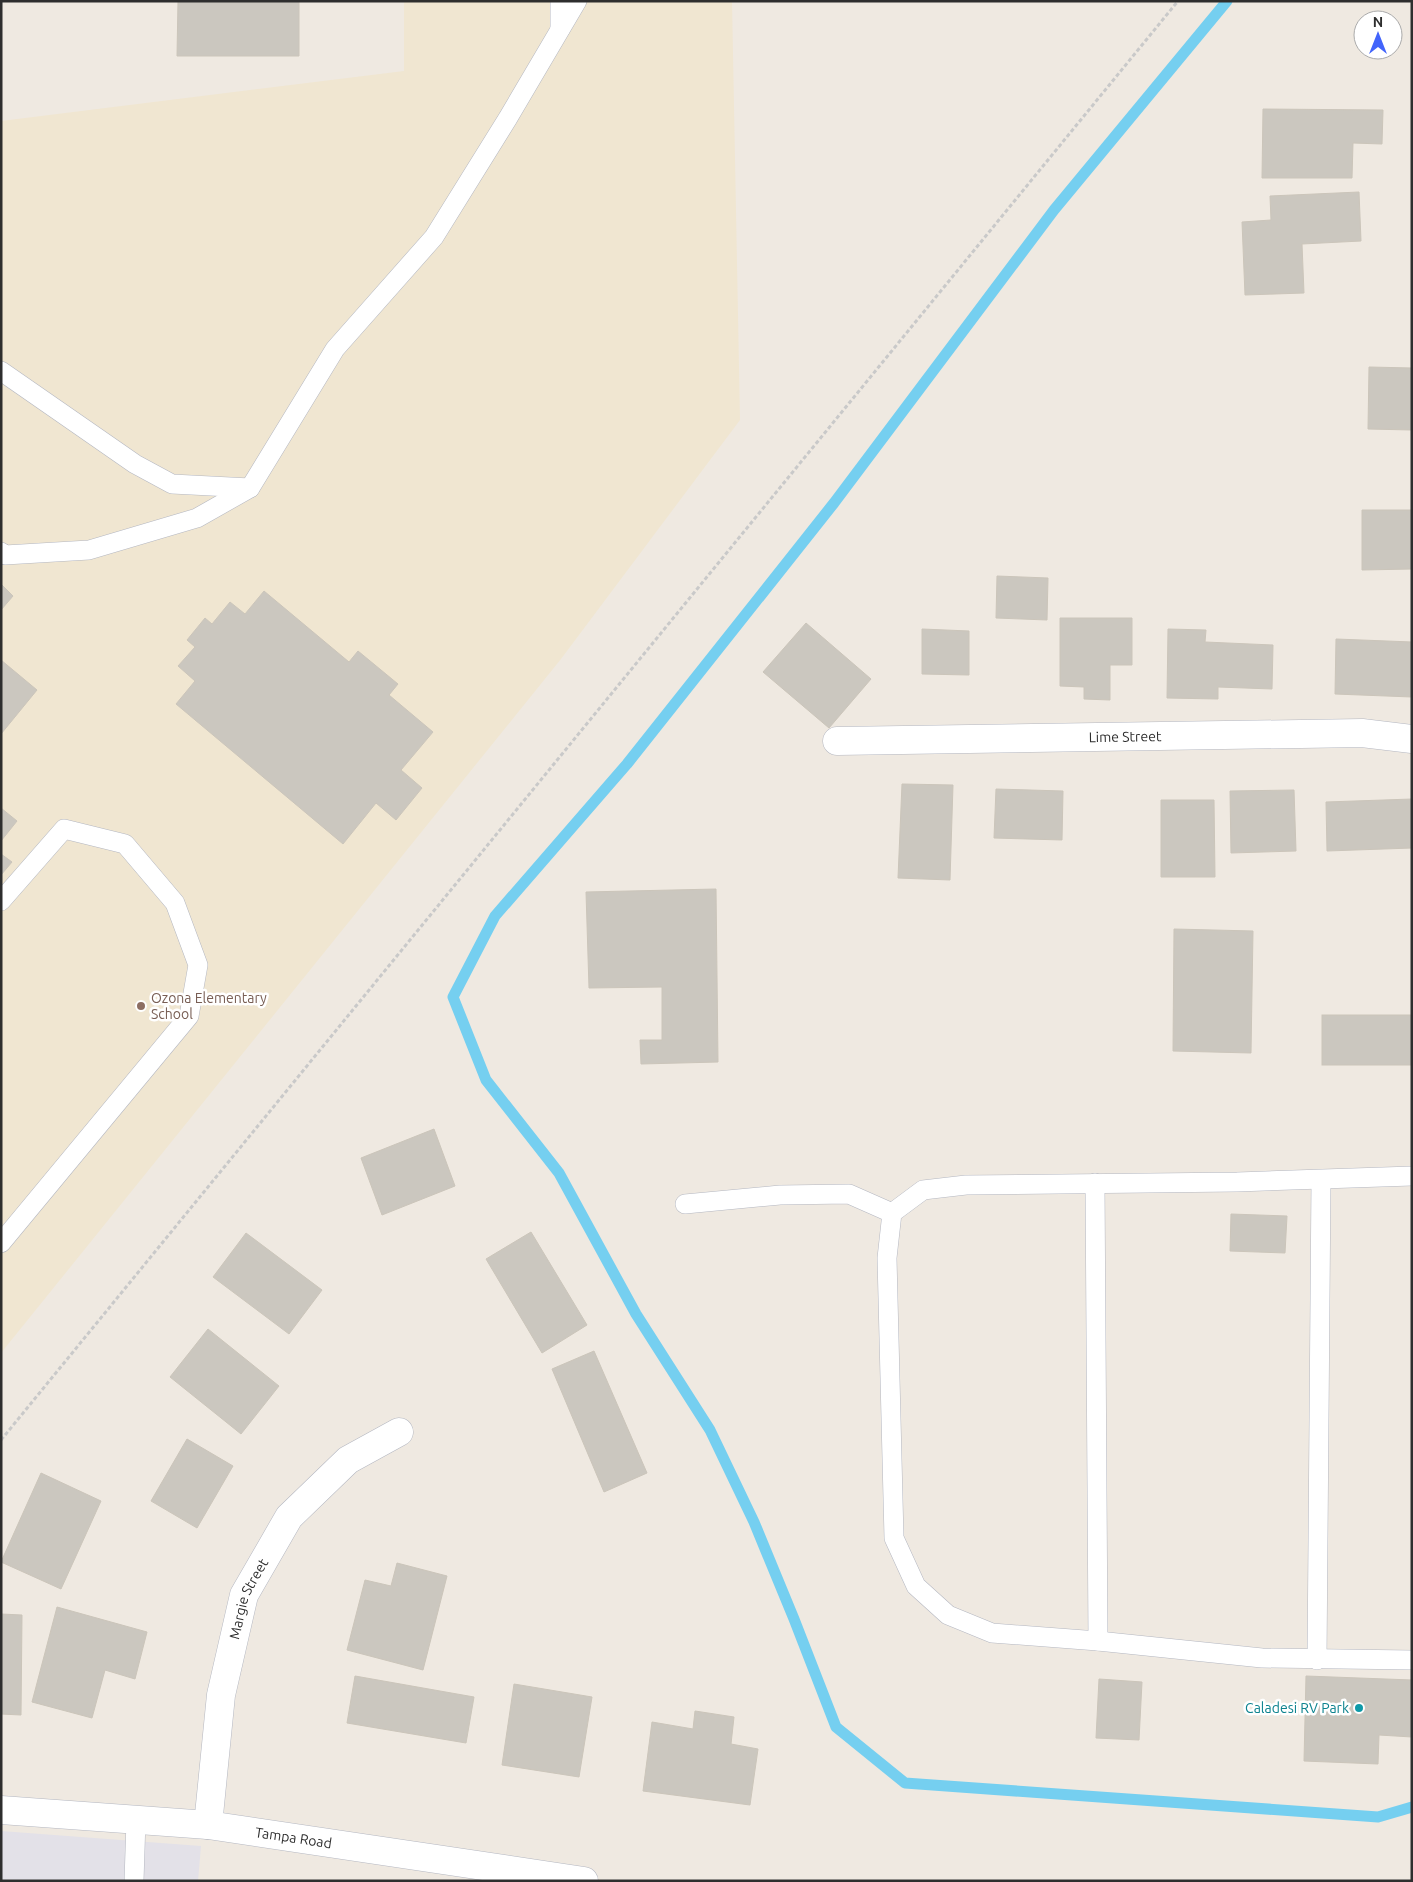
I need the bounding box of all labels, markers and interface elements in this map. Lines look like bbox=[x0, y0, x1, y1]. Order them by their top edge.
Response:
north arrow bbox=[1353, 10, 1403, 60]
text: N bbox=[1373, 14, 1383, 30]
street label: Lime Street bbox=[1088, 728, 1162, 745]
place label: Ozona Elementary School bbox=[151, 990, 267, 1022]
marker: Ozona Elementary School bbox=[135, 1000, 147, 1012]
street label: Margie Street bbox=[226, 1555, 272, 1641]
place label: Caladesi RV Park bbox=[1245, 1700, 1349, 1716]
marker: Caladesi RV Park bbox=[1353, 1702, 1365, 1714]
street label: Tampa Road bbox=[254, 1824, 333, 1851]

